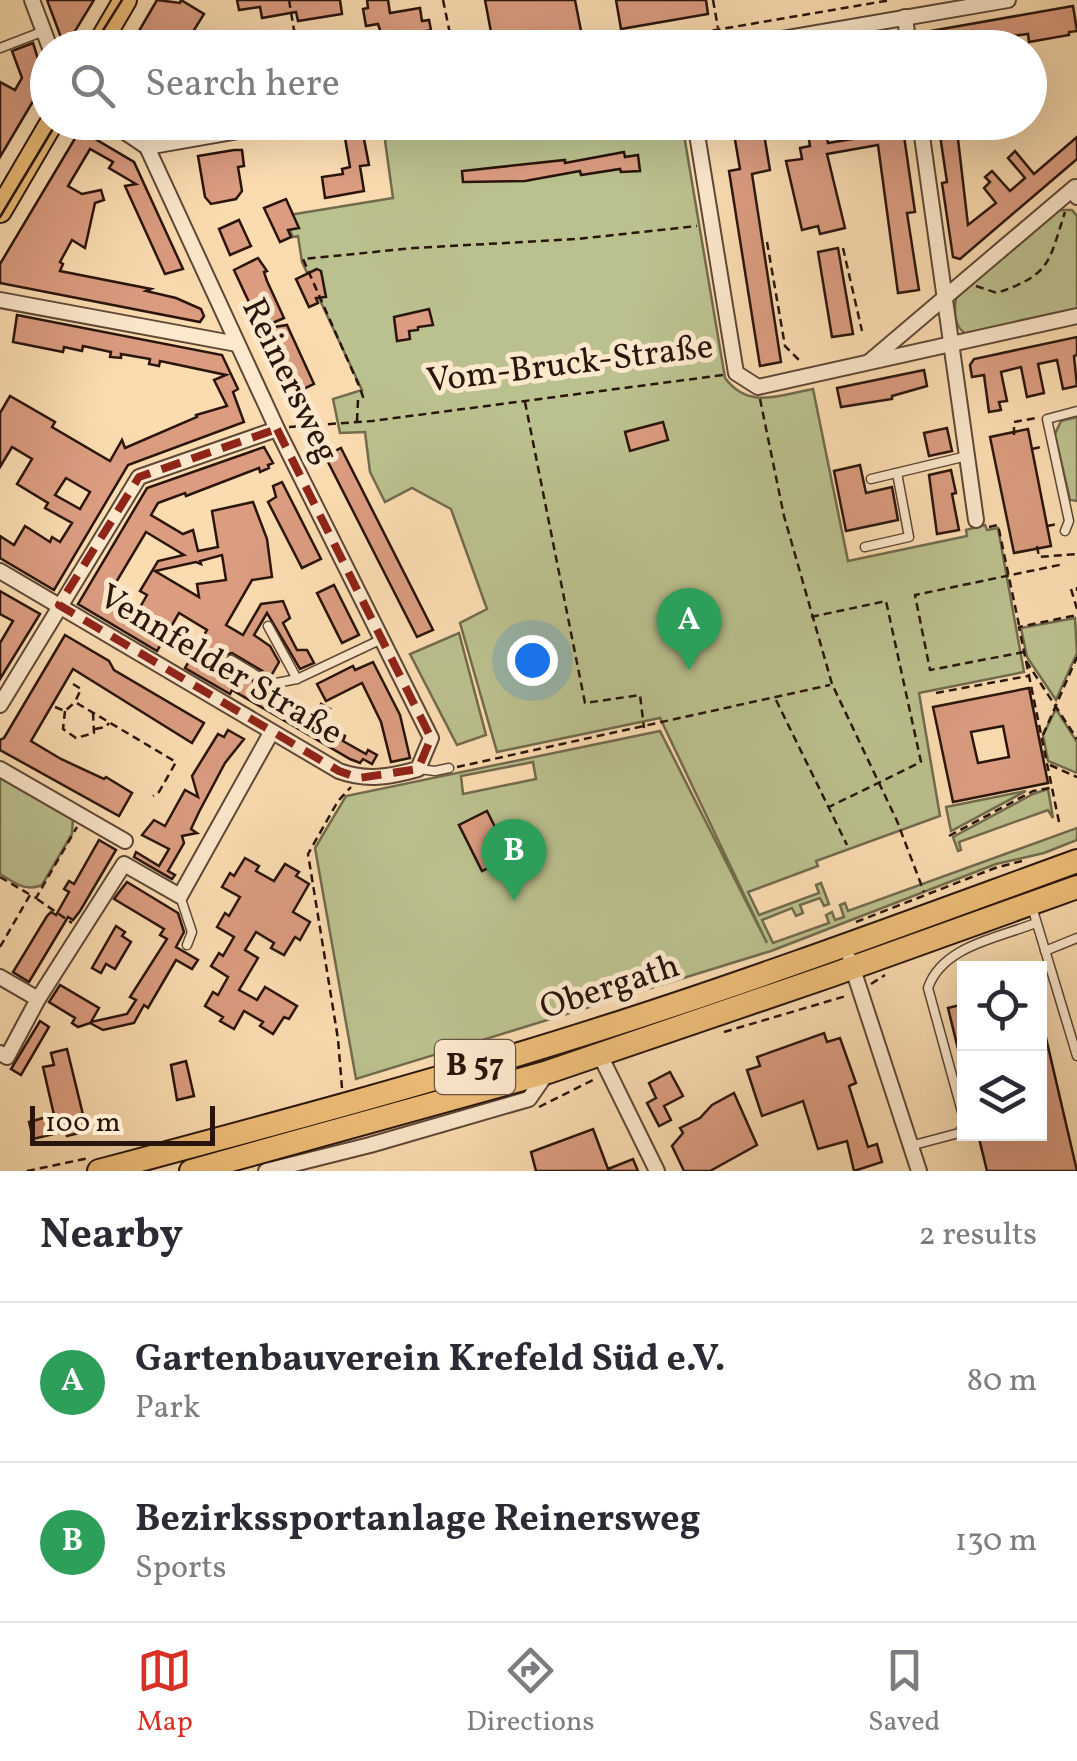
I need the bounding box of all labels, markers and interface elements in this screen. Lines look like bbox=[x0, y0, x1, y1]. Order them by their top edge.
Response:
search box bbox=[30, 30, 1047, 140]
icon: search bbox=[65, 58, 120, 113]
text: Search here bbox=[145, 59, 340, 112]
street label: Reinersweg bbox=[228, 290, 350, 472]
street label: Vom-Bruck-Straße bbox=[424, 324, 716, 406]
street label: Vennfelder Straße bbox=[89, 574, 351, 758]
pin: A bbox=[656, 588, 722, 670]
your location bbox=[507, 635, 558, 686]
pin: B bbox=[482, 818, 546, 901]
street label: Obergath bbox=[534, 943, 686, 1033]
map controls bbox=[957, 961, 1047, 1141]
button: locate bbox=[957, 961, 1047, 1051]
road number: B 57 bbox=[435, 1040, 515, 1094]
button: layers bbox=[957, 1051, 1047, 1141]
scale bar bbox=[30, 1101, 215, 1146]
text: 100 m bbox=[45, 1104, 120, 1143]
text: Nearby bbox=[40, 1207, 183, 1266]
text: 2 results bbox=[919, 1214, 1037, 1258]
text: Gartenbauverein Krefeld Süd e.V. bbox=[135, 1334, 726, 1387]
text: A bbox=[61, 1360, 84, 1404]
text: 80 m bbox=[967, 1360, 1037, 1404]
text: Park bbox=[135, 1387, 200, 1431]
text: Bezirkssportanlage Reinersweg bbox=[135, 1494, 701, 1547]
text: B bbox=[62, 1520, 83, 1564]
text: 130 m bbox=[955, 1520, 1037, 1564]
text: Sports bbox=[135, 1547, 226, 1591]
tab: Map bbox=[137, 1643, 193, 1742]
tab: Directions bbox=[466, 1643, 595, 1742]
tab: Saved bbox=[868, 1643, 940, 1742]

